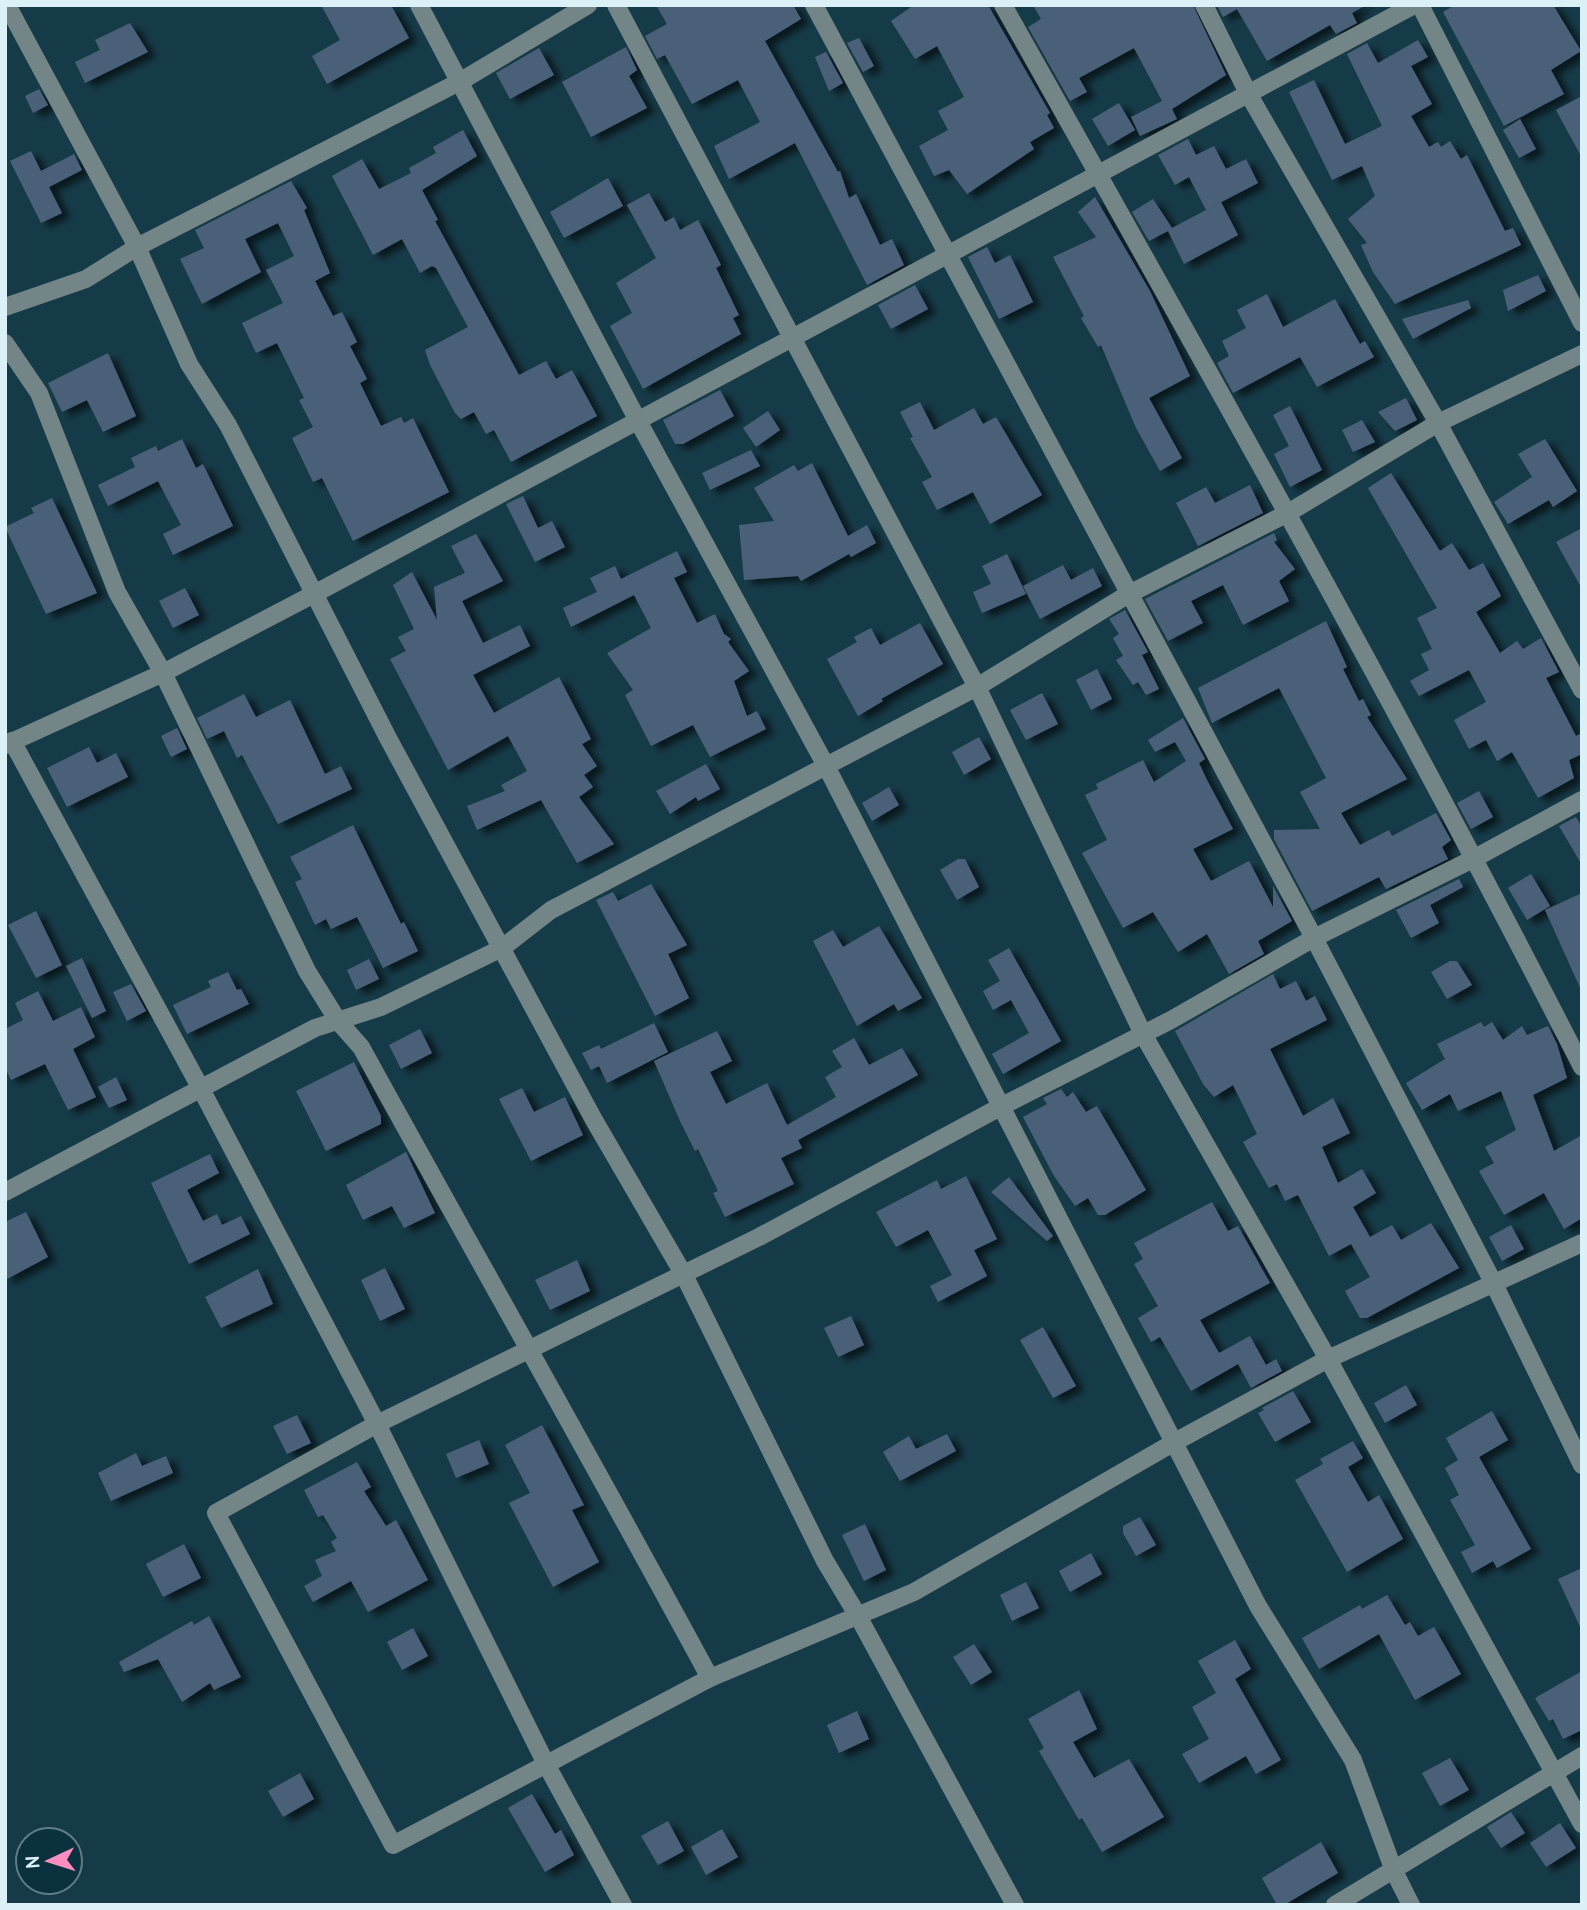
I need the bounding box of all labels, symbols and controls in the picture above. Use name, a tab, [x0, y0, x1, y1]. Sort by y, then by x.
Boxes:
north arrow	[14, 1826, 84, 1896]
text: N	[20, 1855, 44, 1869]

